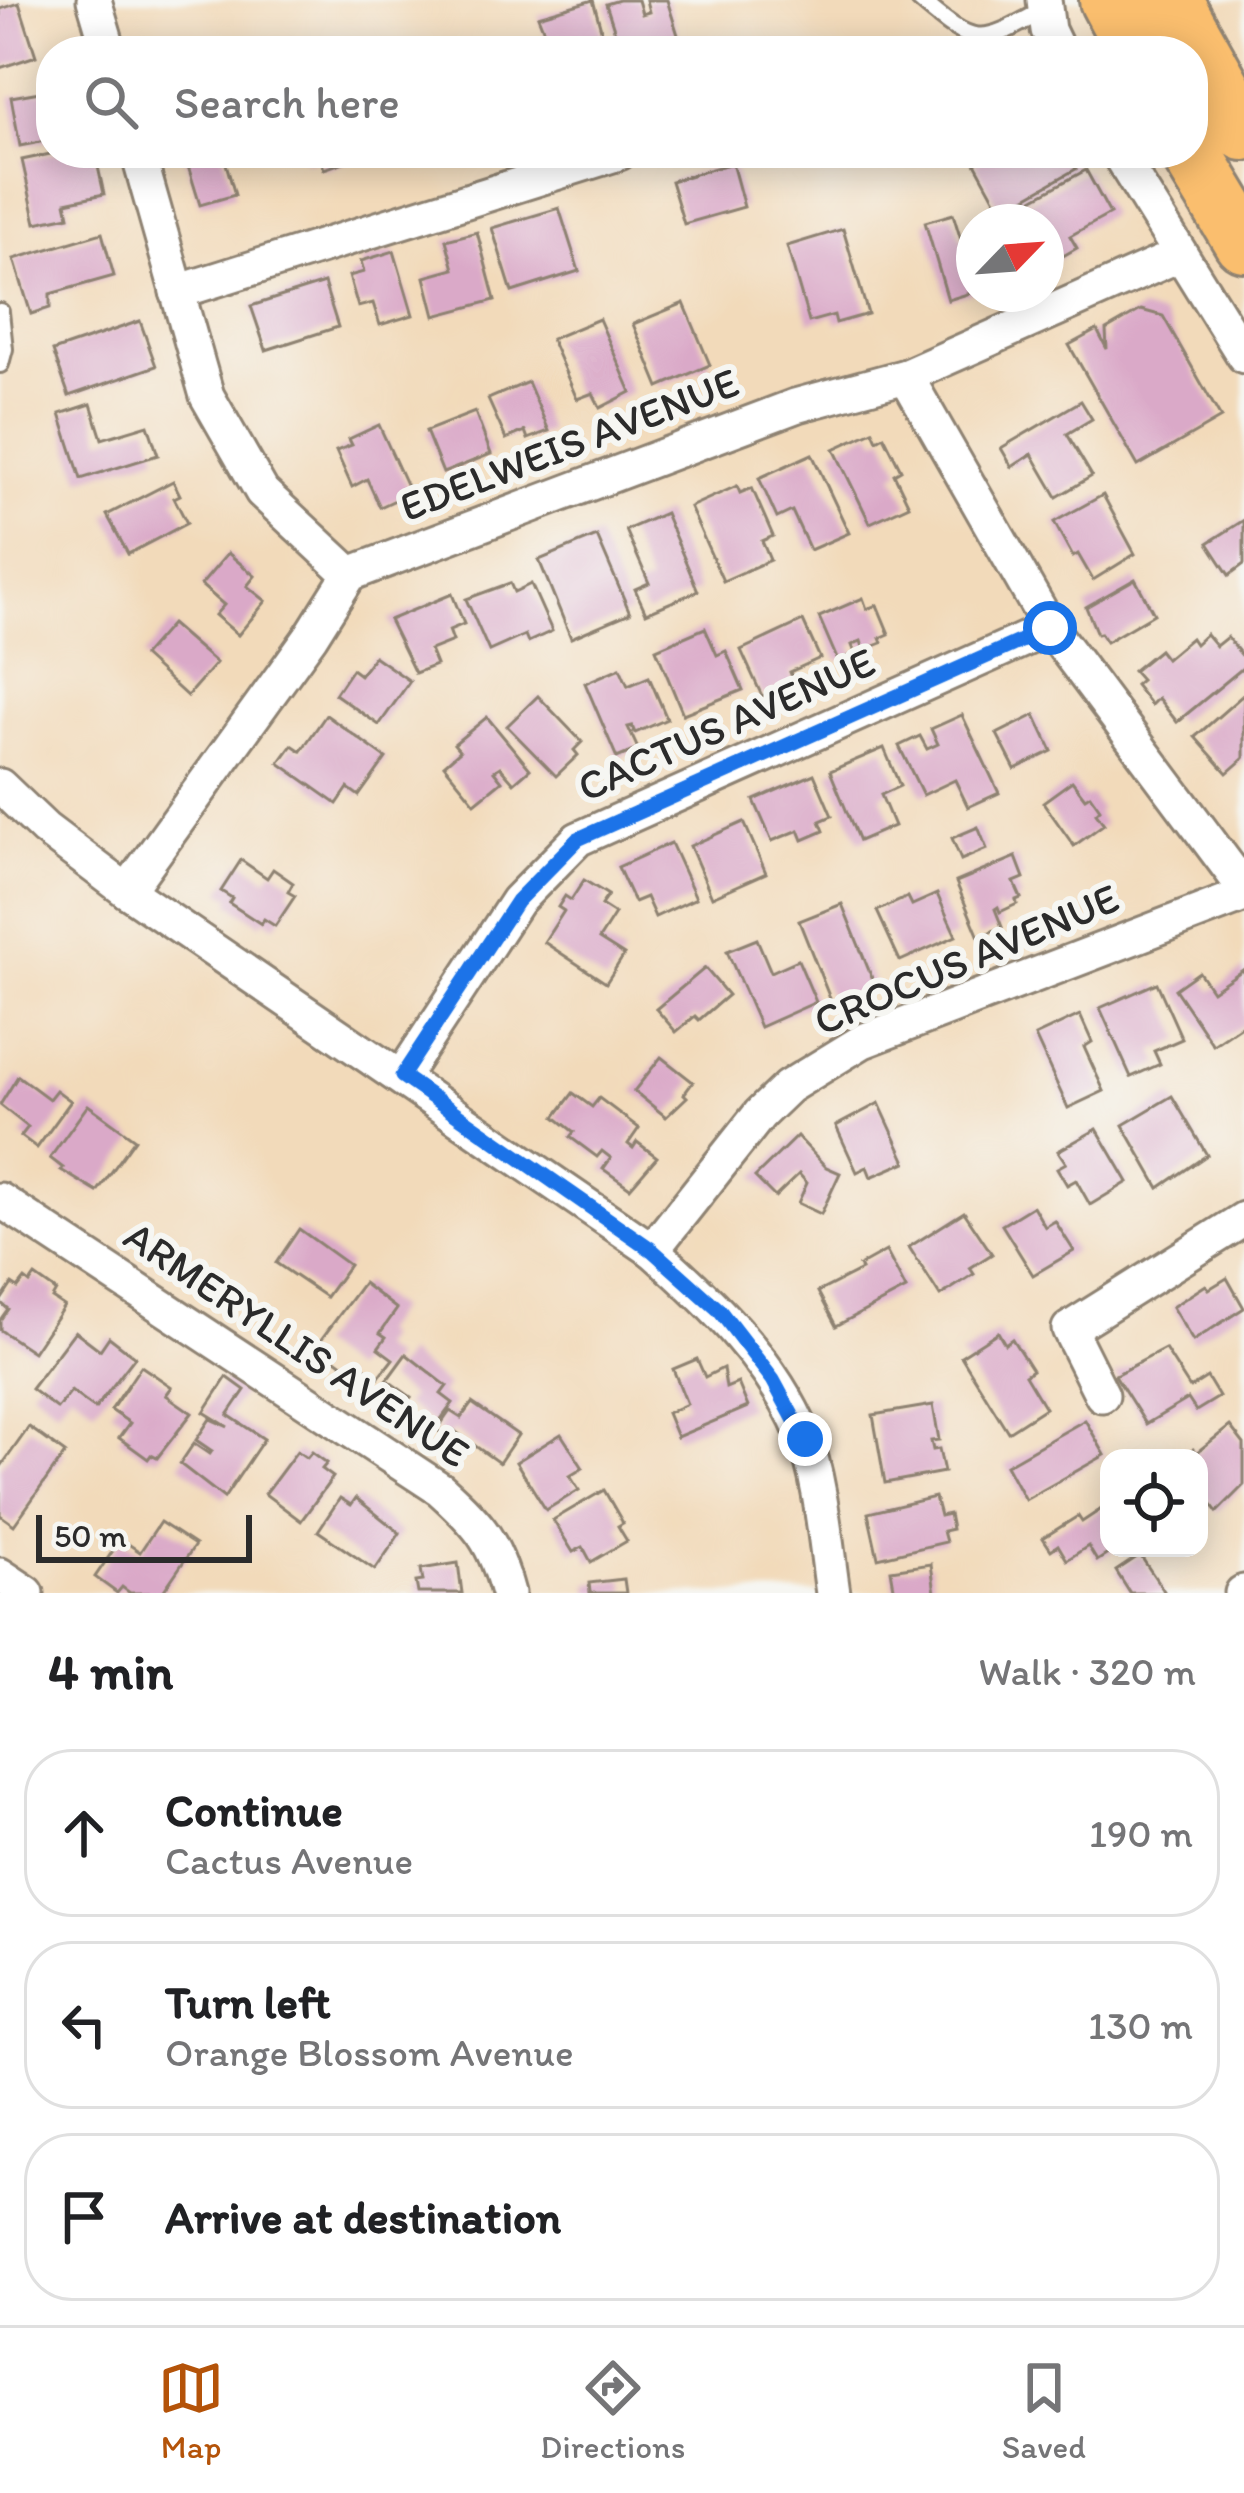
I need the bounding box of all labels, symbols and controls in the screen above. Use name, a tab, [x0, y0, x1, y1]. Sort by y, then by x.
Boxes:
search box	[36, 36, 1208, 168]
icon: search	[78, 69, 144, 135]
text: Search here	[174, 75, 400, 129]
north arrow	[956, 204, 1064, 312]
street label: EDELWEIS AVENUE	[393, 356, 745, 532]
route start	[1023, 601, 1077, 655]
street label: CACTUS AVENUE	[570, 636, 882, 812]
street label: CROCUS AVENUE	[806, 872, 1126, 1046]
street label: ARMERYLLIS AVENUE	[115, 1210, 479, 1478]
route end	[778, 1412, 832, 1466]
map controls	[1100, 1449, 1208, 1557]
button: locate	[1100, 1449, 1208, 1557]
scale bar	[36, 1509, 252, 1562]
text: 50 m	[54, 1516, 127, 1555]
text: 4 min	[48, 1641, 173, 1702]
text: Walk · 320 m	[979, 1648, 1196, 1695]
text: Continue	[165, 1783, 343, 1837]
icon: ahead	[51, 1800, 117, 1866]
text: 190 m	[1089, 1810, 1193, 1857]
text: Cactus Avenue	[165, 1837, 413, 1884]
text: Turn left	[165, 1975, 331, 2029]
icon: left	[51, 1992, 117, 2058]
text: 130 m	[1088, 2002, 1193, 2049]
text: Orange Blossom Avenue	[165, 2029, 574, 2076]
icon: arrive	[51, 2184, 117, 2250]
text: Arrive at destination	[165, 2190, 561, 2244]
tab: Map	[158, 2355, 224, 2466]
tab: Directions	[540, 2355, 685, 2466]
tab: Saved	[1002, 2355, 1086, 2466]

